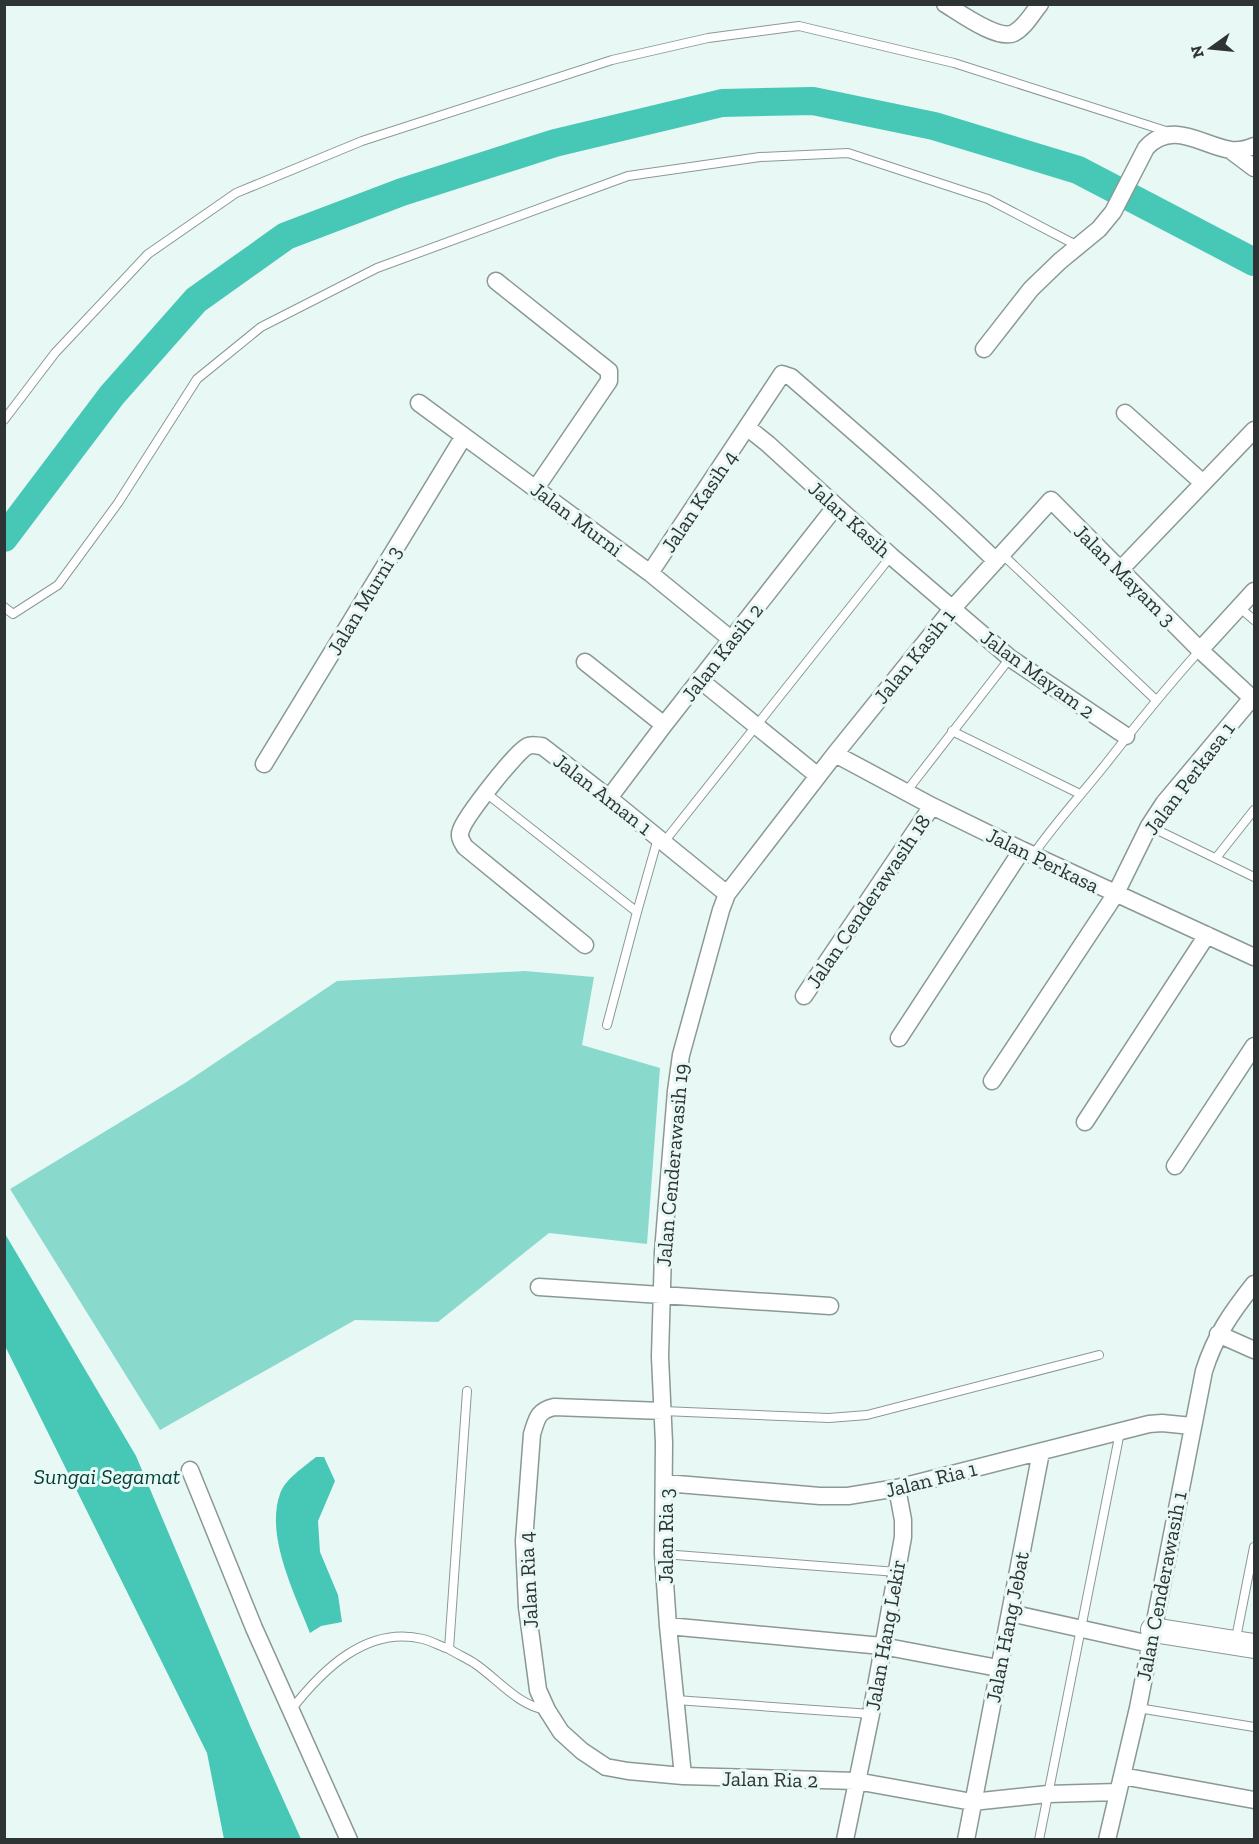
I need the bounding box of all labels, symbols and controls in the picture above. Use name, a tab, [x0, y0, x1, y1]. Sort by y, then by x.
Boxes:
north arrow	[1181, 18, 1241, 78]
text: N	[1186, 43, 1208, 60]
street label: Jalan Kasih 4	[656, 445, 742, 557]
street label: Jalan Murni	[526, 476, 628, 562]
street label: Jalan Kasih	[804, 476, 896, 563]
street label: Jalan Mayam 3	[1069, 519, 1181, 631]
street label: Jalan Murni 3	[322, 541, 406, 659]
street label: Jalan Kasih 2	[676, 598, 768, 706]
street label: Jalan Kasih 1	[868, 604, 960, 708]
street label: Jalan Mayam 2	[976, 624, 1100, 724]
street label: Jalan Perkasa 1	[1138, 717, 1240, 839]
street label: Jalan Aman 1	[549, 748, 657, 840]
street label: Jalan Cenderawasih 18	[801, 809, 935, 993]
street label: Jalan Perkasa	[983, 822, 1103, 898]
street label: Jalan Cenderawasih 19	[651, 1062, 693, 1268]
street label: Jalan Ria 1	[883, 1456, 979, 1502]
water label: Sungai Segamat	[34, 1463, 181, 1490]
street label: Jalan Ria 3	[653, 1488, 678, 1584]
street label: Jalan Cenderawasih 1	[1130, 1489, 1192, 1683]
street label: Jalan Ria 4	[513, 1531, 543, 1629]
street label: Jalan Hang Jebat	[980, 1549, 1034, 1705]
street label: Jalan Hang Lekir	[859, 1558, 911, 1712]
street label: Jalan Ria 2	[722, 1766, 818, 1792]

